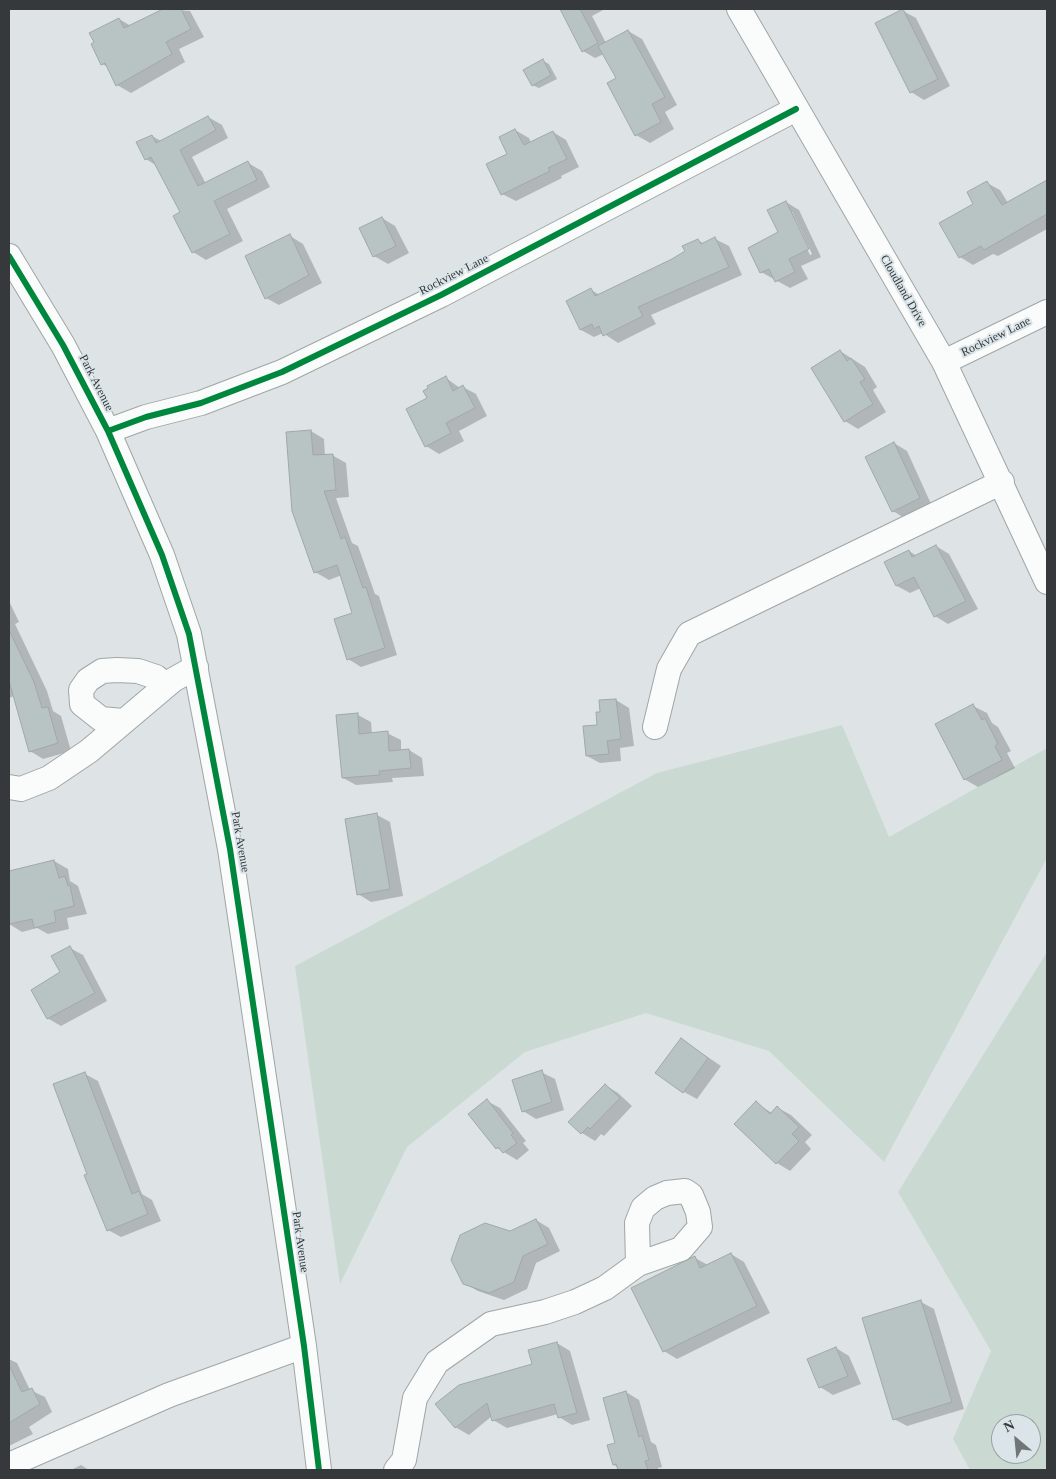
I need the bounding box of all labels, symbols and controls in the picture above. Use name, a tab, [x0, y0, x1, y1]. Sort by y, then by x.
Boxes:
street label: Rockview Lane	[417, 251, 491, 299]
street label: Cloudland Drive	[877, 253, 929, 329]
street label: Rockview Lane	[959, 314, 1033, 360]
street label: Park Avenue	[76, 352, 116, 414]
street label: Park Avenue	[228, 811, 252, 873]
street label: Park Avenue	[289, 1211, 311, 1273]
north arrow	[991, 1414, 1041, 1464]
text: N	[1001, 1417, 1017, 1435]

